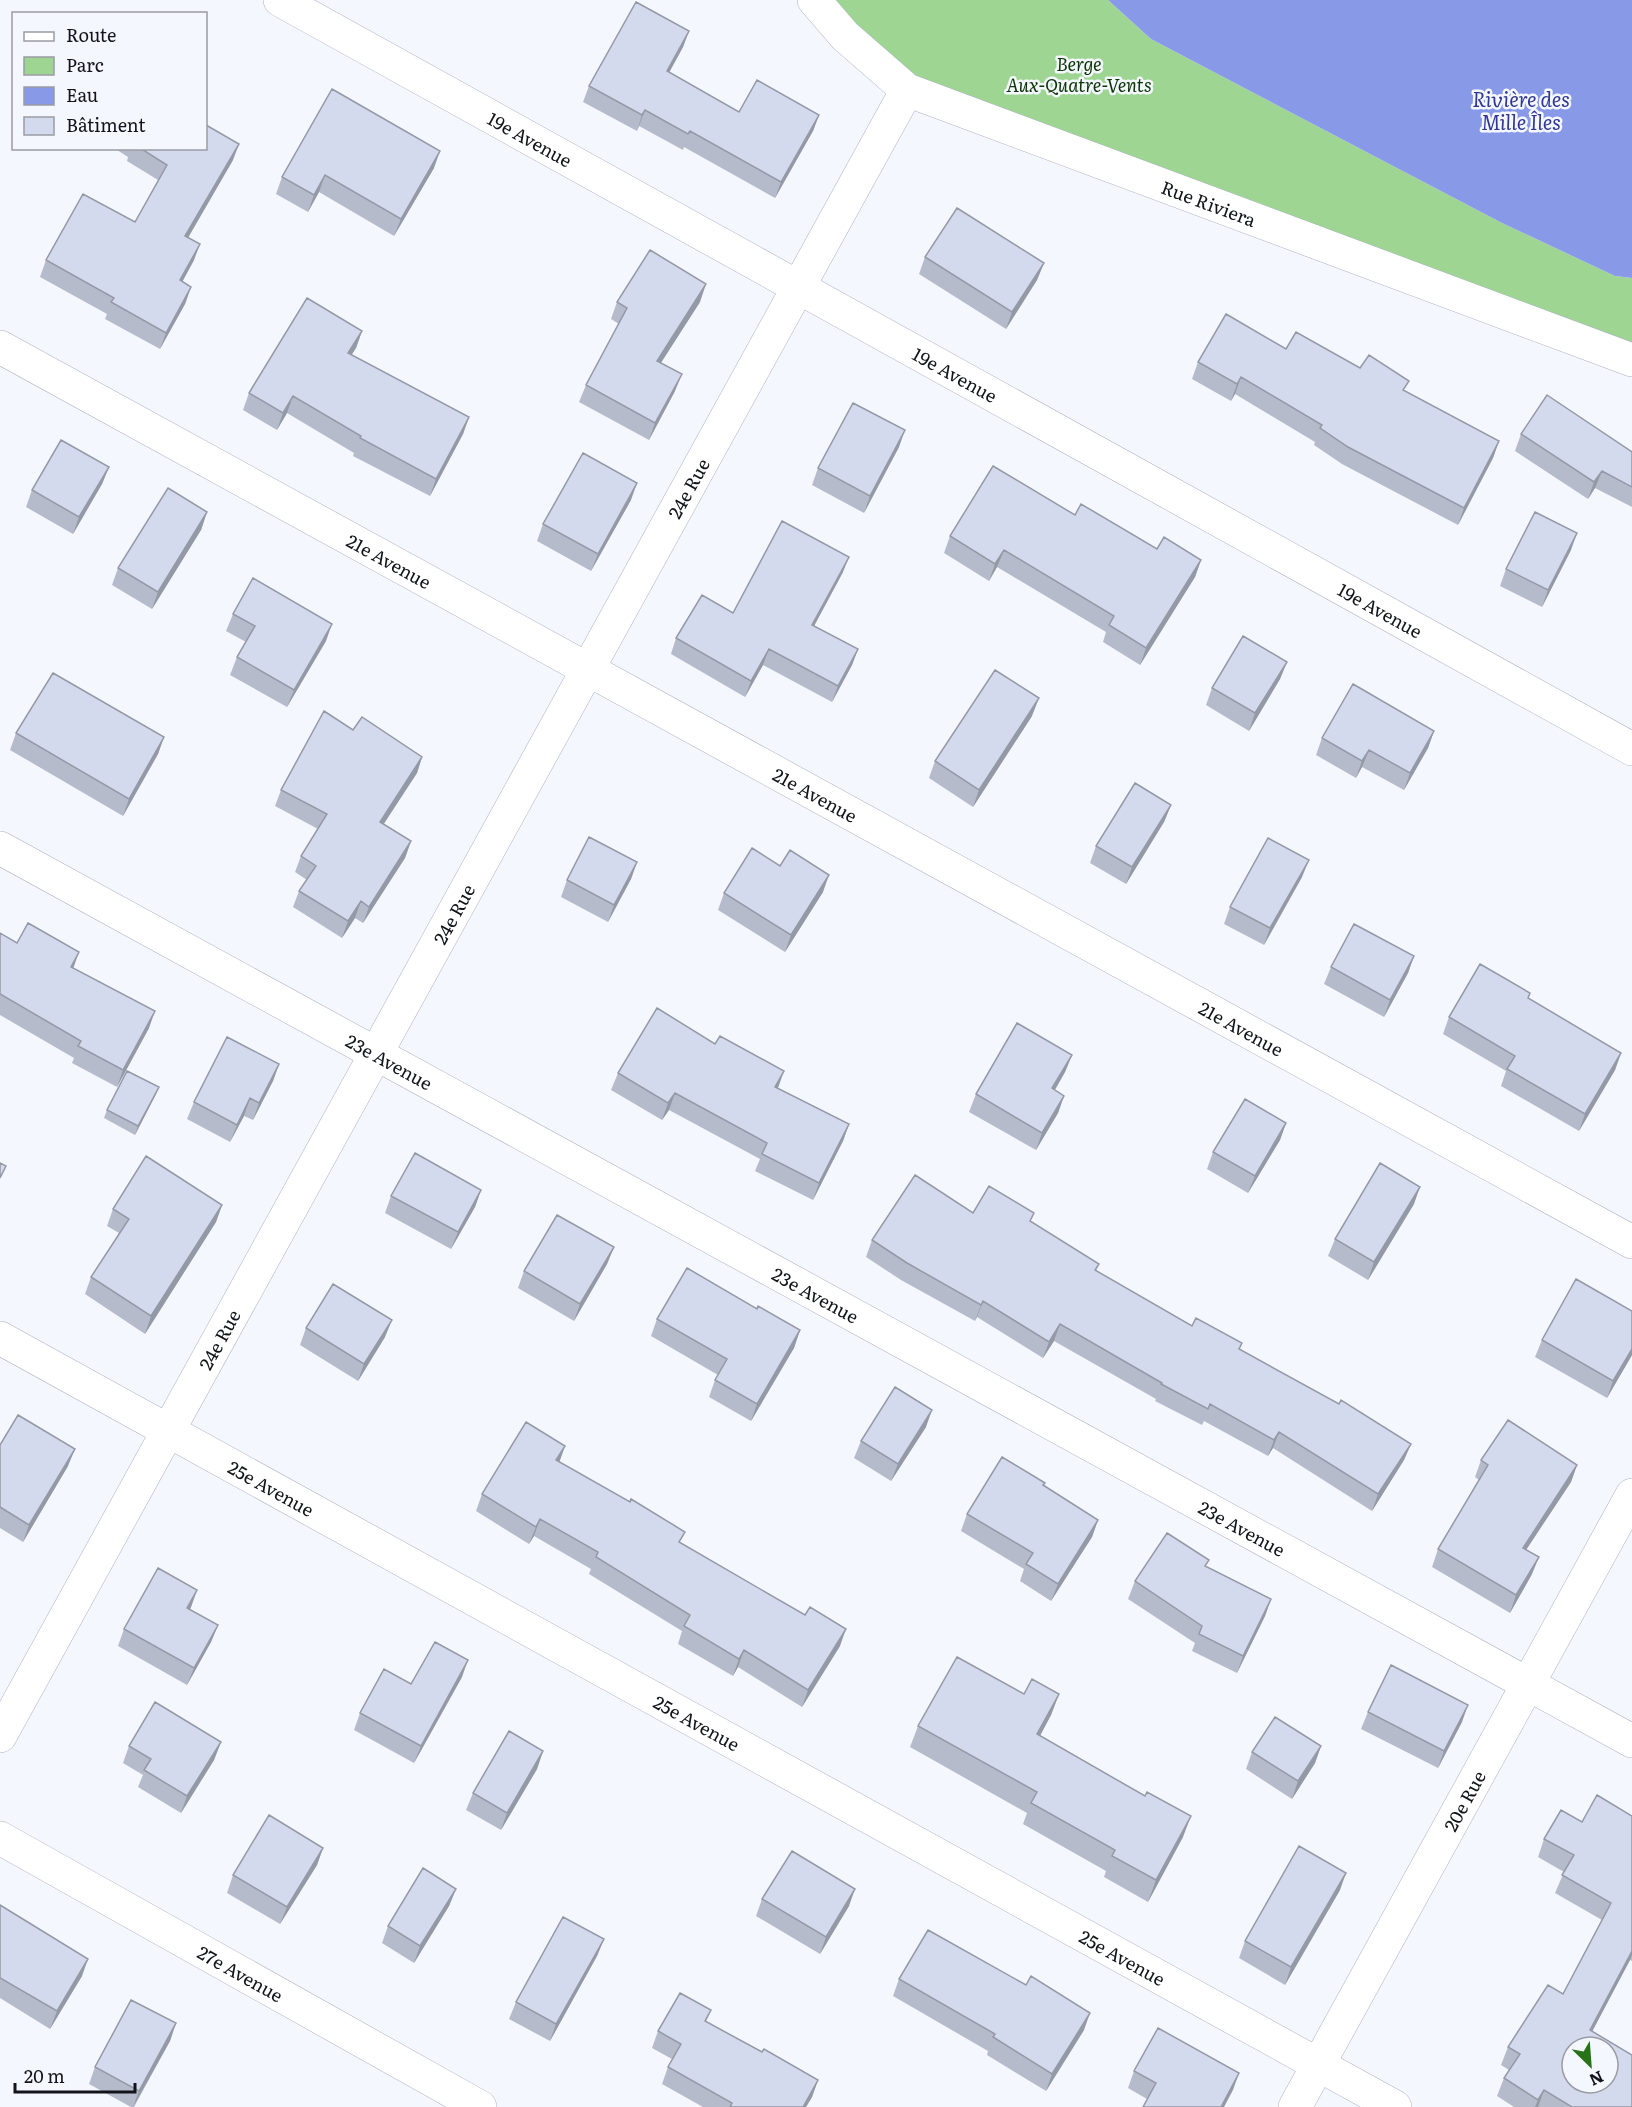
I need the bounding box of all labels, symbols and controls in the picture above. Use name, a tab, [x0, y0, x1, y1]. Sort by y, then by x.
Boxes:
legend	[12, 12, 207, 150]
text: Route	[66, 21, 116, 48]
park label: Berge Aux-Quatre-Vents	[1006, 50, 1152, 98]
text: Parc	[66, 51, 104, 78]
text: Eau	[66, 81, 98, 108]
water label: Rivière des Mille Îles	[1472, 83, 1570, 136]
street label: 19e Avenue	[483, 104, 577, 173]
text: Bâtiment	[66, 111, 146, 138]
street label: Rue Riviera	[1158, 173, 1260, 233]
street label: 19e Avenue	[908, 340, 1002, 408]
street label: 24e Rue	[660, 453, 715, 523]
street label: 21e Avenue	[342, 526, 436, 595]
street label: 19e Avenue	[1333, 575, 1428, 644]
street label: 21e Avenue	[768, 760, 863, 828]
street label: 24e Rue	[426, 879, 481, 949]
street label: 21e Avenue	[1194, 994, 1289, 1062]
street label: 23e Avenue	[341, 1026, 438, 1096]
street label: 23e Avenue	[768, 1260, 864, 1329]
street label: 24e Rue	[191, 1304, 246, 1374]
street label: 25e Avenue	[224, 1453, 319, 1522]
street label: 23e Avenue	[1194, 1493, 1290, 1562]
street label: 25e Avenue	[649, 1688, 745, 1757]
street label: 20e Rue	[1436, 1765, 1491, 1836]
street label: 25e Avenue	[1075, 1922, 1171, 1992]
street label: 27e Avenue	[193, 1938, 288, 2008]
north arrow	[1560, 2035, 1620, 2095]
scale bar	[15, 2056, 135, 2094]
text: 20 m	[24, 2062, 65, 2089]
text: N	[1586, 2066, 1608, 2093]

